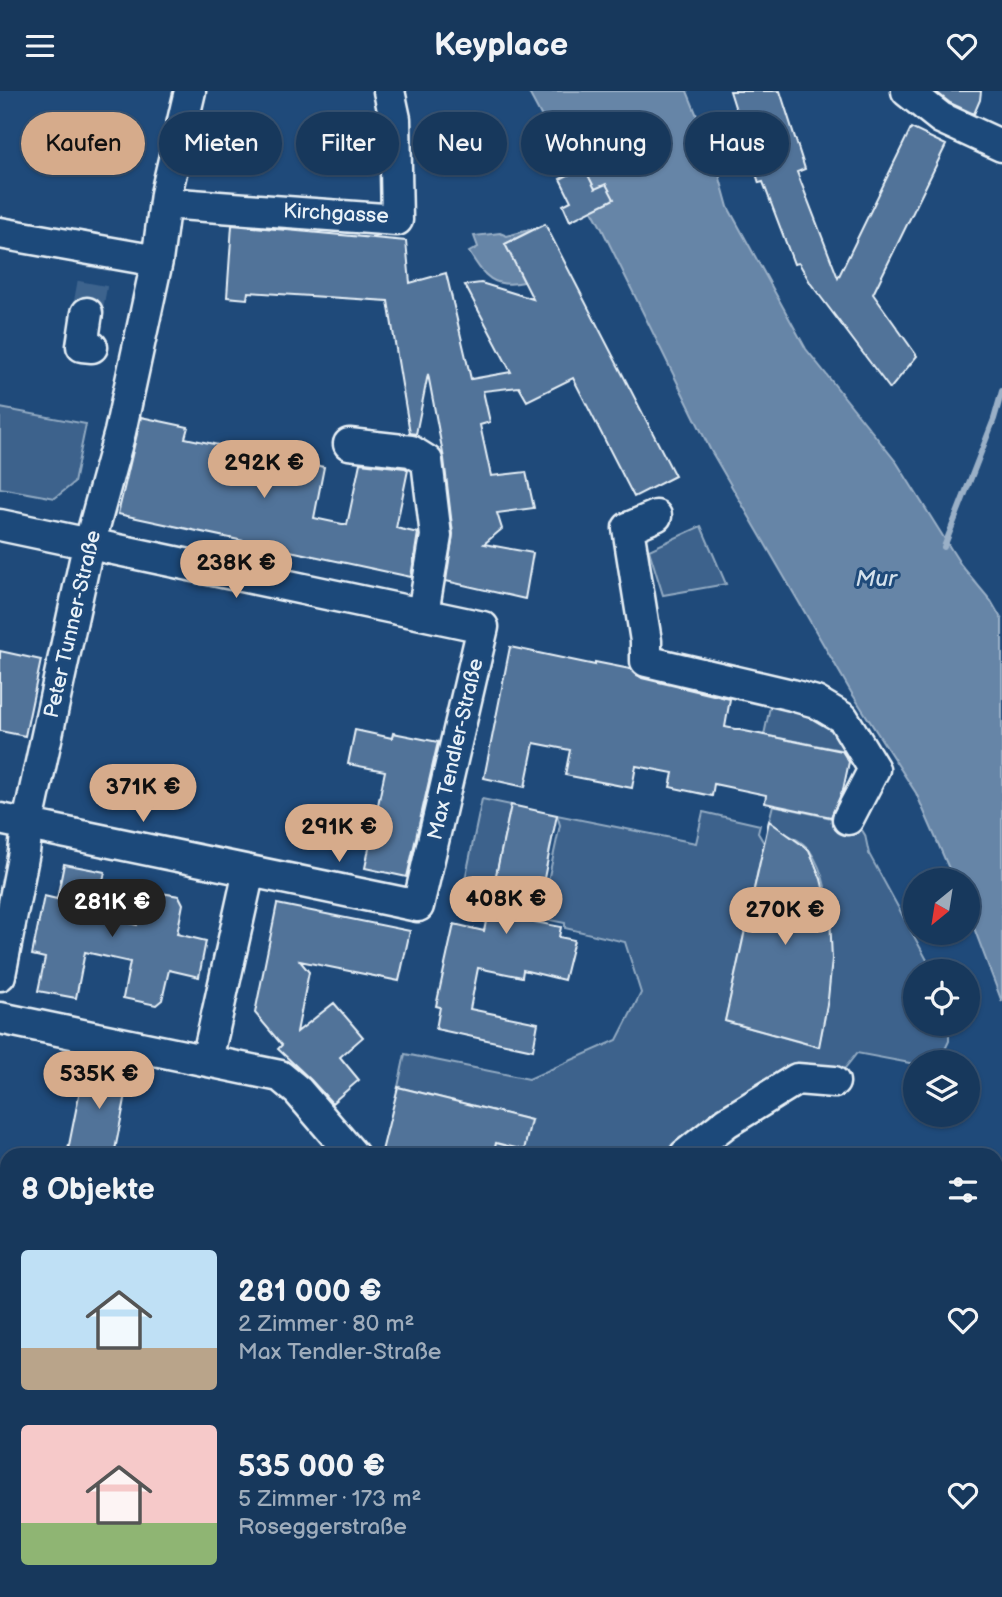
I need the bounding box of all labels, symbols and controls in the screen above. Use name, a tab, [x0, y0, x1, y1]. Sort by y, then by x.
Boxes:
text: Keyplace	[434, 26, 568, 65]
icon: menu	[21, 27, 59, 65]
icon: heart	[943, 27, 981, 65]
chip: Kaufen	[21, 112, 145, 175]
chip: Mieten	[159, 112, 282, 175]
chip: Filter	[296, 112, 399, 175]
chip: Neu	[413, 112, 507, 175]
chip: Wohnung	[521, 112, 671, 175]
chip: Haus	[685, 112, 789, 175]
street label: Kirchgasse	[283, 198, 389, 229]
pin: 292K €	[207, 441, 321, 500]
text: 292K €	[224, 449, 304, 477]
street label: Peter Tunner-Straße	[39, 528, 106, 720]
pin: 238K €	[179, 540, 293, 600]
text: 238K €	[196, 549, 276, 577]
water label: Mur	[856, 565, 898, 593]
street label: Max Tendler-Straße	[422, 656, 489, 842]
pin: 371K €	[86, 765, 200, 824]
text: 371K €	[105, 773, 181, 801]
pin: 291K €	[282, 805, 396, 864]
text: 291K €	[301, 813, 377, 841]
north arrow	[903, 868, 980, 945]
map controls	[903, 868, 980, 1127]
pin: 408K €	[449, 877, 563, 936]
pin: 281K €	[55, 879, 169, 939]
text: 408K €	[466, 885, 546, 913]
pin: 270K €	[728, 887, 842, 947]
text: 281K €	[74, 888, 150, 916]
text: 270K €	[745, 896, 825, 924]
button: locate	[903, 959, 980, 1036]
button: layers	[903, 1050, 980, 1127]
pin: 535K €	[42, 1051, 156, 1111]
text: 535K €	[59, 1060, 139, 1088]
icon: filters	[944, 1171, 982, 1209]
text: 8 Objekte	[21, 1172, 155, 1208]
text: 281 000 €	[238, 1274, 382, 1310]
icon: home	[77, 1278, 161, 1362]
icon: heart	[944, 1301, 982, 1339]
text: 2 Zimmer · 80 m²	[238, 1310, 414, 1338]
text: Max Tendler-Straße	[238, 1338, 441, 1366]
text: 535 000 €	[238, 1449, 385, 1485]
icon: home	[77, 1453, 161, 1537]
icon: heart	[944, 1476, 982, 1514]
text: 5 Zimmer · 173 m²	[238, 1485, 421, 1513]
text: Roseggerstraße	[238, 1513, 407, 1541]

